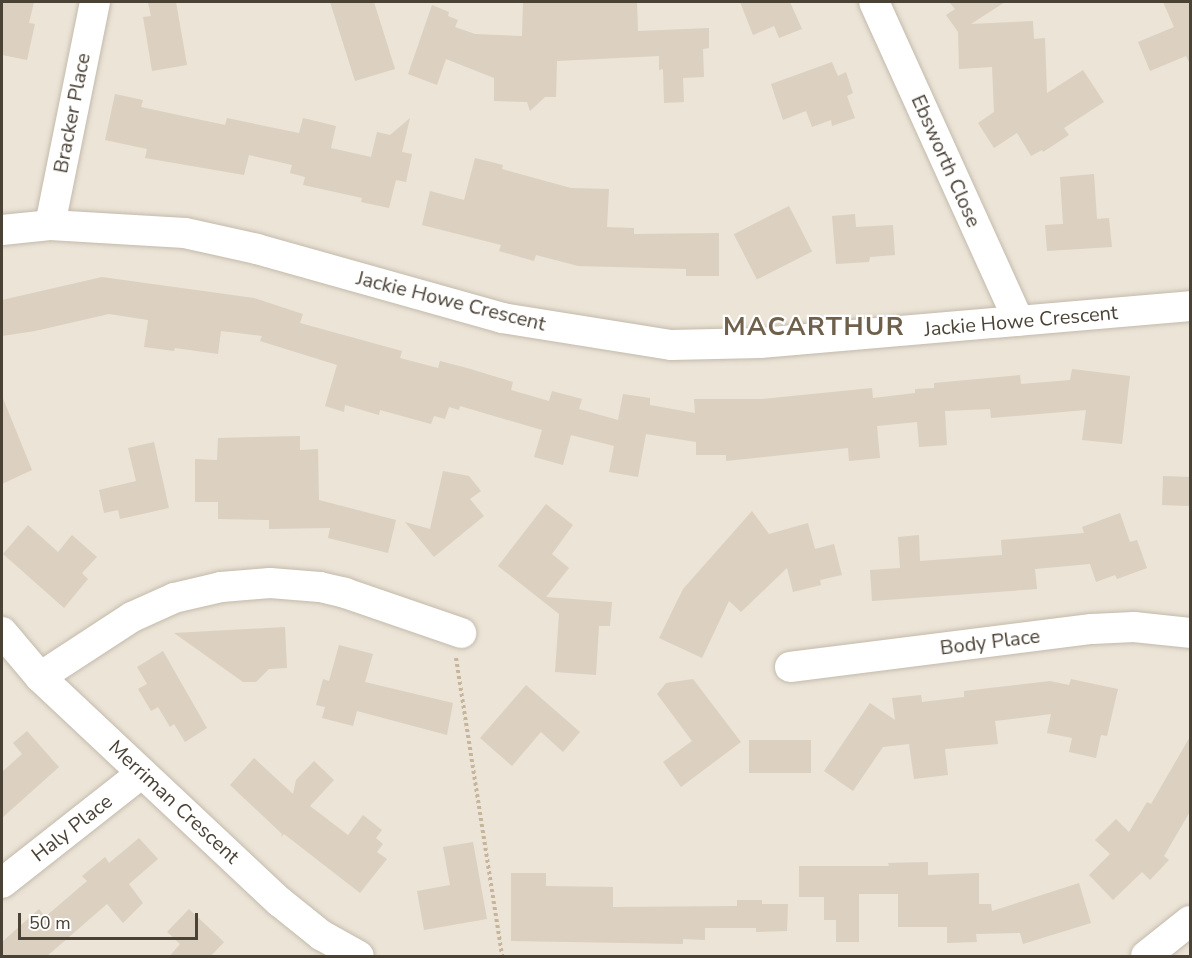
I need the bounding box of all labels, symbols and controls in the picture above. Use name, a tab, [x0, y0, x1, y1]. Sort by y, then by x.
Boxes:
street label: Bracker Place	[49, 51, 95, 175]
street label: Ebsworth Close	[906, 91, 986, 231]
street label: Jackie Howe Crescent	[354, 266, 548, 336]
street label: Jackie Howe Crescent	[923, 301, 1119, 341]
district label: MACARTHUR	[723, 311, 905, 343]
street label: Body Place	[939, 624, 1041, 660]
street label: Merriman Crescent	[104, 735, 244, 869]
street label: Haly Place	[27, 789, 117, 867]
scale bar	[21, 901, 201, 939]
text: 50 m	[29, 911, 71, 935]

